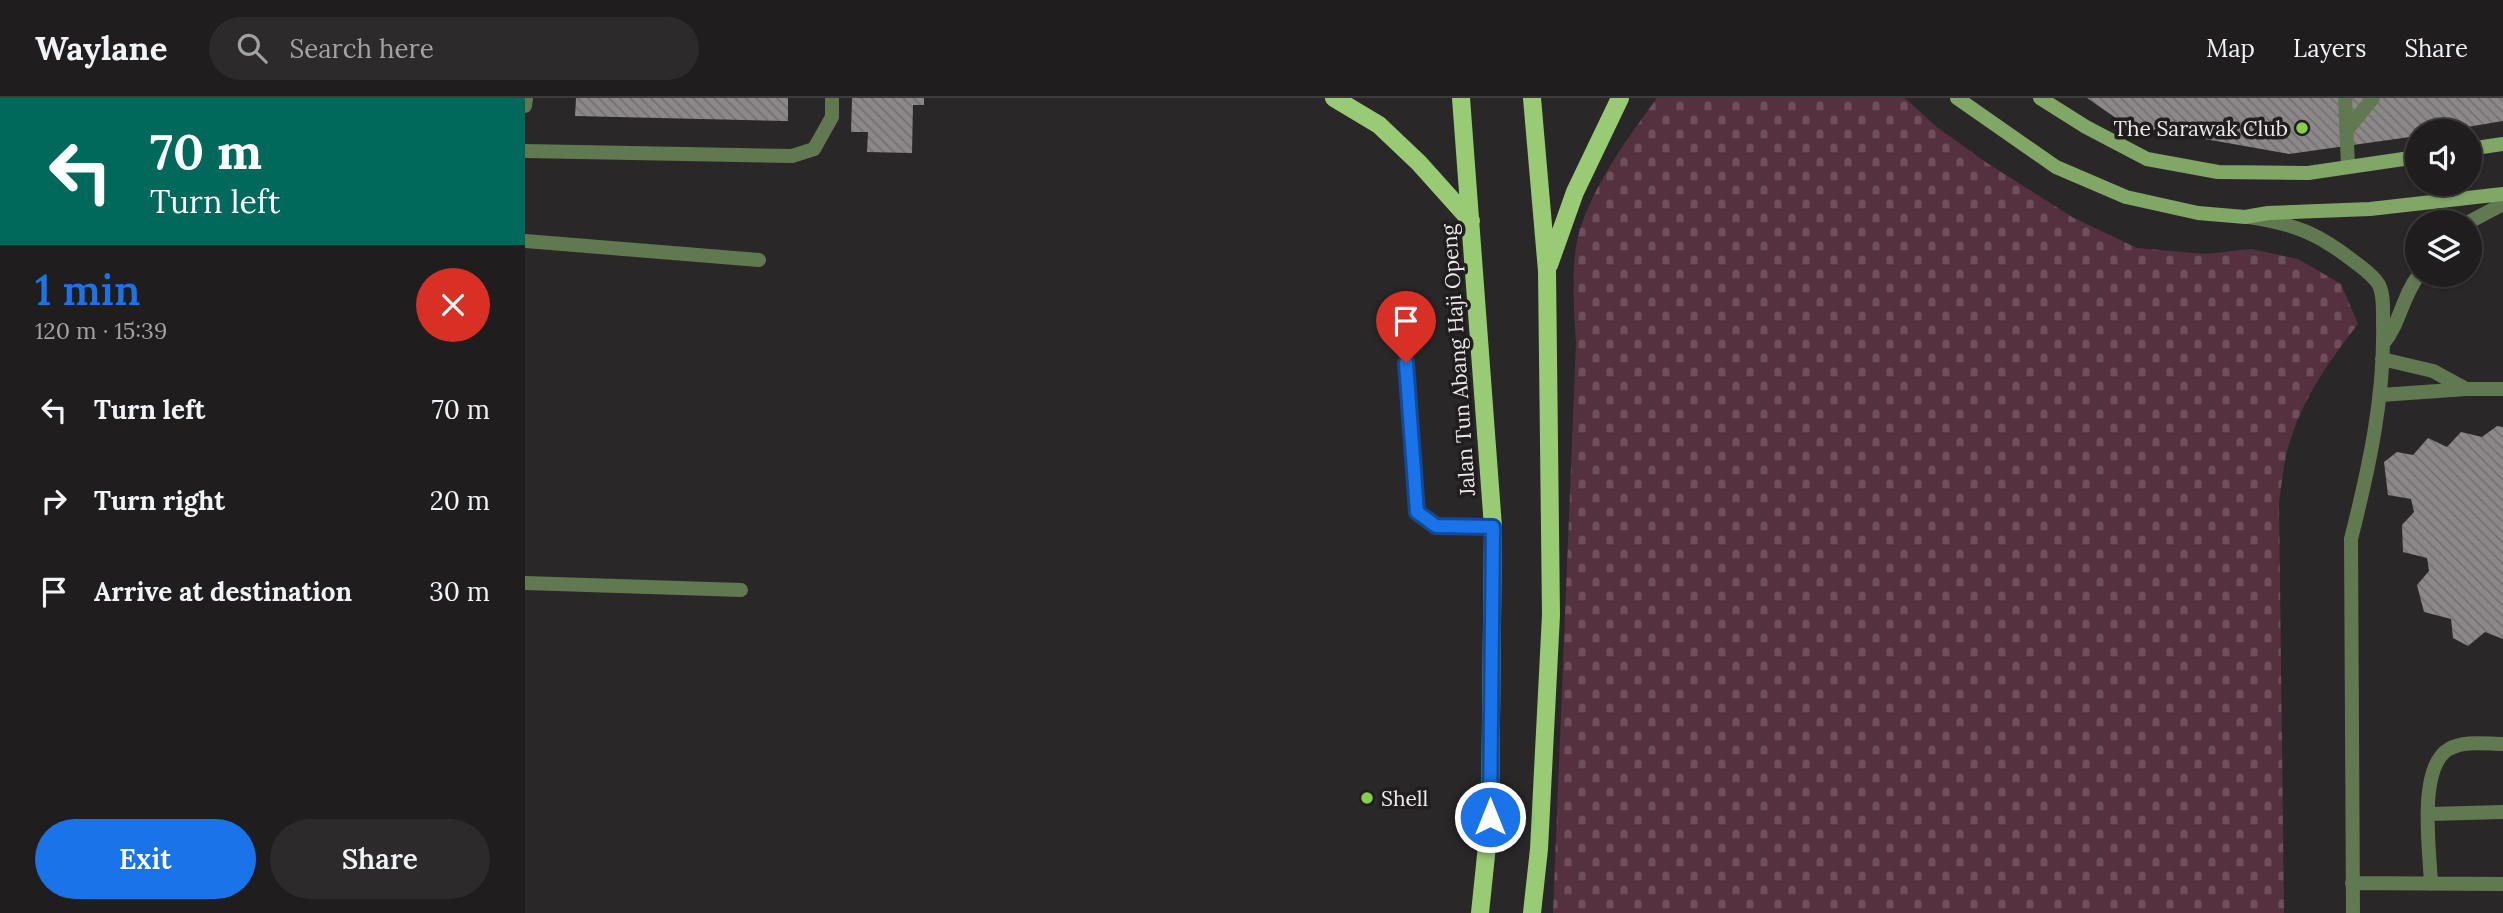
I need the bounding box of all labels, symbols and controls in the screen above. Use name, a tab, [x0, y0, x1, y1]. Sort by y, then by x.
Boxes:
search box	[209, 17, 699, 80]
text: Waylane	[35, 27, 167, 69]
icon: search	[233, 29, 271, 67]
text: Search here	[289, 32, 434, 65]
text: Map	[2206, 33, 2255, 64]
text: Layers	[2293, 33, 2366, 64]
text: Share	[2404, 33, 2468, 64]
place label: The Sarawak Club	[2113, 115, 2288, 142]
map controls	[2405, 119, 2482, 287]
button: sound	[2405, 119, 2482, 196]
text: 70 m	[150, 120, 262, 182]
marker: The Sarawak Club	[2294, 120, 2310, 136]
icon: left	[35, 126, 126, 217]
text: Turn left	[150, 181, 280, 222]
button: layers	[2405, 210, 2482, 287]
street label: Jalan Tun Abang Haji Openg	[1435, 223, 1481, 498]
text: 1 min	[35, 263, 140, 317]
button: close	[416, 268, 490, 342]
pin	[1376, 291, 1436, 363]
icon: arrive	[1387, 302, 1425, 340]
text: 120 m · 15:39	[35, 316, 167, 345]
icon: left	[35, 391, 73, 429]
text: Turn left	[94, 393, 205, 426]
text: 70 m	[432, 393, 490, 426]
icon: right	[35, 482, 73, 520]
text: Turn right	[94, 484, 225, 517]
text: 20 m	[430, 484, 490, 517]
icon: arrive	[35, 573, 73, 611]
text: Arrive at destination	[94, 575, 352, 608]
text: 30 m	[429, 575, 490, 608]
position arrow	[1453, 780, 1527, 854]
place label: Shell	[1381, 785, 1428, 812]
marker: Shell	[1359, 790, 1375, 806]
button: Exit	[35, 819, 256, 899]
button: Share	[270, 819, 490, 899]

